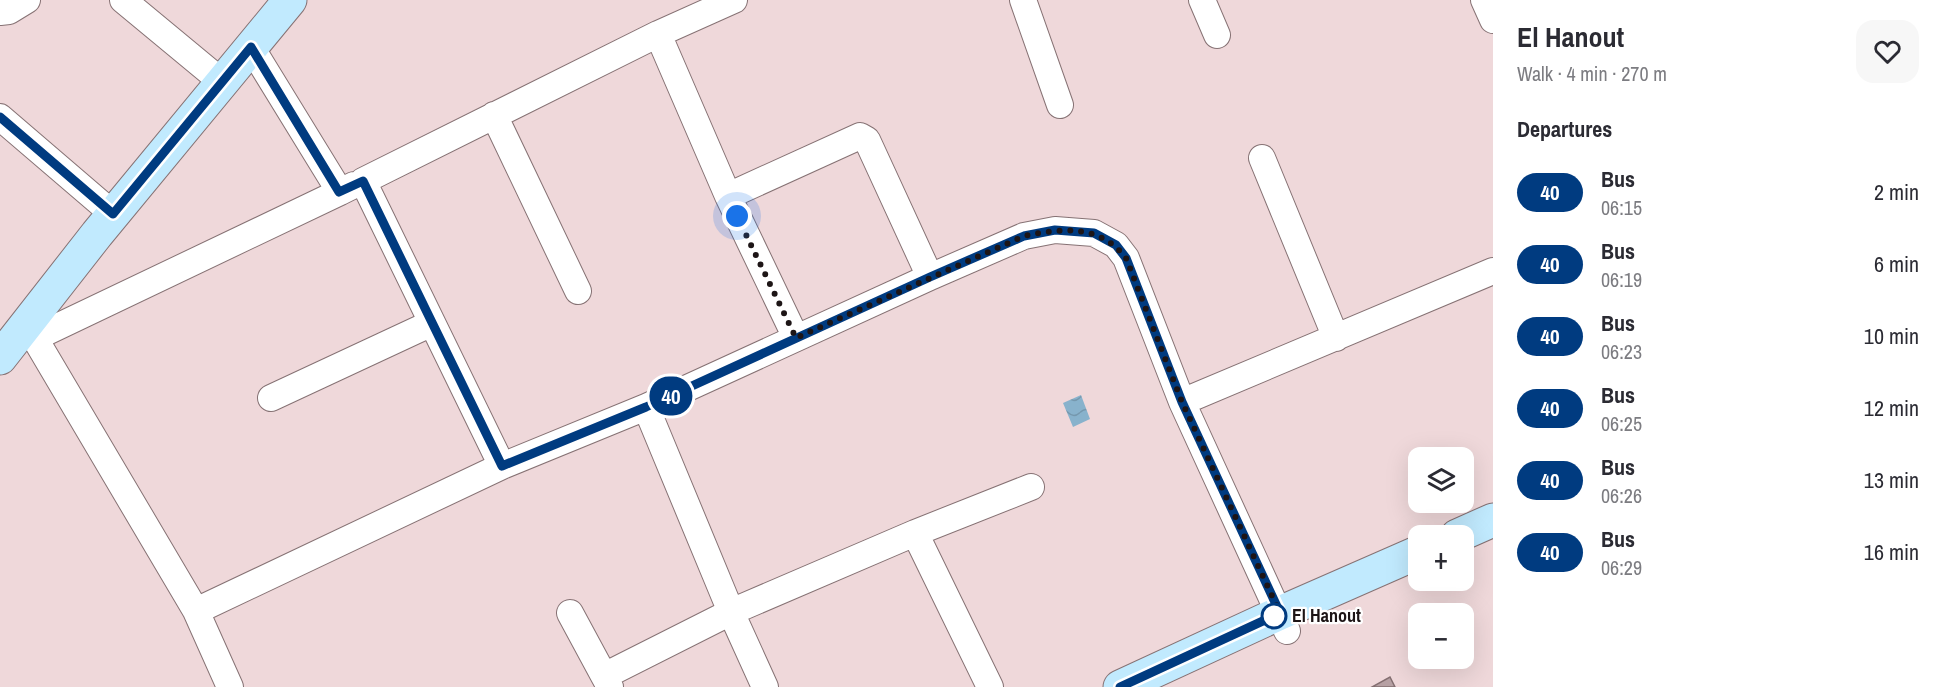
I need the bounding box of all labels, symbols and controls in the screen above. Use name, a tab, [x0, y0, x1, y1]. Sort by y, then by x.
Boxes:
text: El Hanout	[1517, 18, 1624, 56]
button: heart	[1856, 20, 1919, 83]
text: Walk · 4 min · 270 m	[1517, 60, 1667, 87]
text: Departures	[1517, 114, 1612, 144]
text: Bus	[1601, 164, 1635, 194]
text: 2 min	[1874, 177, 1919, 207]
text: 40	[1540, 178, 1560, 207]
text: 06:15	[1601, 194, 1642, 221]
your location	[722, 201, 752, 231]
text: Bus	[1601, 236, 1635, 266]
text: 6 min	[1874, 249, 1919, 279]
text: 40	[1540, 250, 1560, 279]
text: 06:19	[1601, 266, 1642, 293]
text: Bus	[1601, 308, 1635, 338]
text: 10 min	[1864, 321, 1919, 351]
text: 40	[1540, 322, 1560, 351]
text: 06:23	[1601, 338, 1642, 365]
line badge: 40	[644, 376, 698, 416]
text: Bus	[1601, 380, 1635, 410]
text: 40	[661, 382, 681, 411]
text: 12 min	[1864, 393, 1919, 423]
text: 40	[1540, 394, 1560, 423]
text: 06:25	[1601, 410, 1642, 437]
map controls	[1408, 447, 1474, 669]
button: layers	[1408, 447, 1474, 513]
text: Bus	[1601, 452, 1635, 482]
text: 13 min	[1864, 465, 1919, 495]
text: 40	[1540, 466, 1560, 495]
text: 06:26	[1601, 482, 1642, 509]
text: Bus	[1601, 524, 1635, 554]
button: +	[1408, 525, 1474, 591]
text: 16 min	[1864, 537, 1919, 567]
text: 40	[1540, 538, 1560, 567]
text: 06:29	[1601, 554, 1642, 581]
marker: El Hanout	[1261, 603, 1287, 629]
place label: El Hanout	[1292, 603, 1361, 628]
button: −	[1408, 603, 1474, 669]

